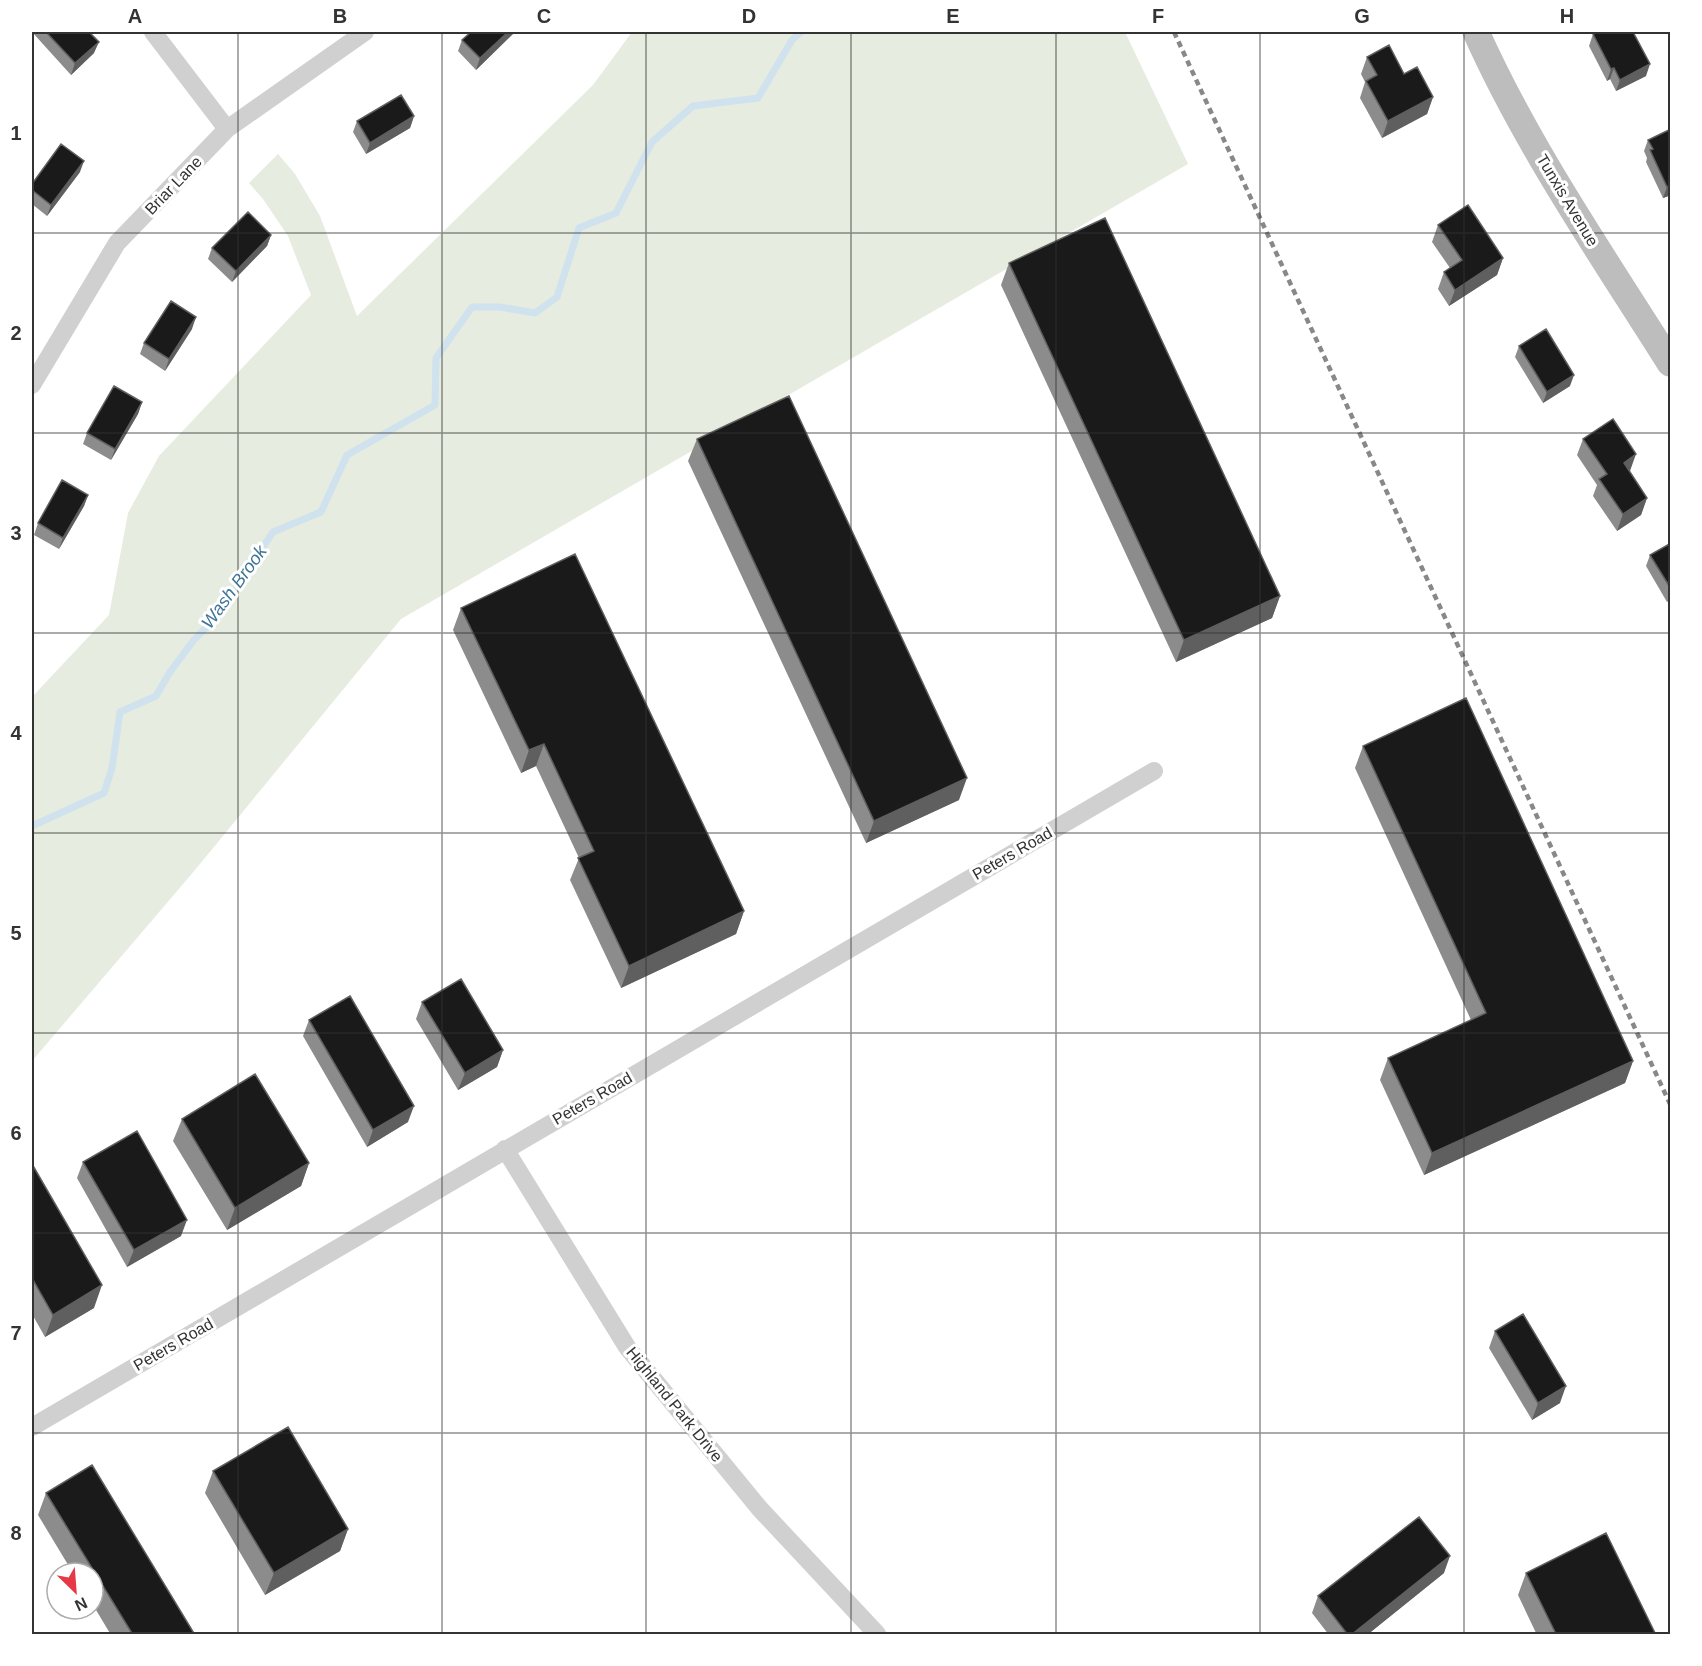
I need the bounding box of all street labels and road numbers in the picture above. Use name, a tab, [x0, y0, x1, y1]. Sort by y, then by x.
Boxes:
street label: Tunxis Avenue	[1533, 151, 1602, 249]
street label: Briar Lane	[142, 153, 205, 218]
street label: Peters Road	[969, 824, 1055, 883]
street label: Peters Road	[549, 1069, 635, 1128]
street label: Peters Road	[130, 1315, 216, 1374]
street label: Highland Park Drive	[623, 1344, 726, 1465]

